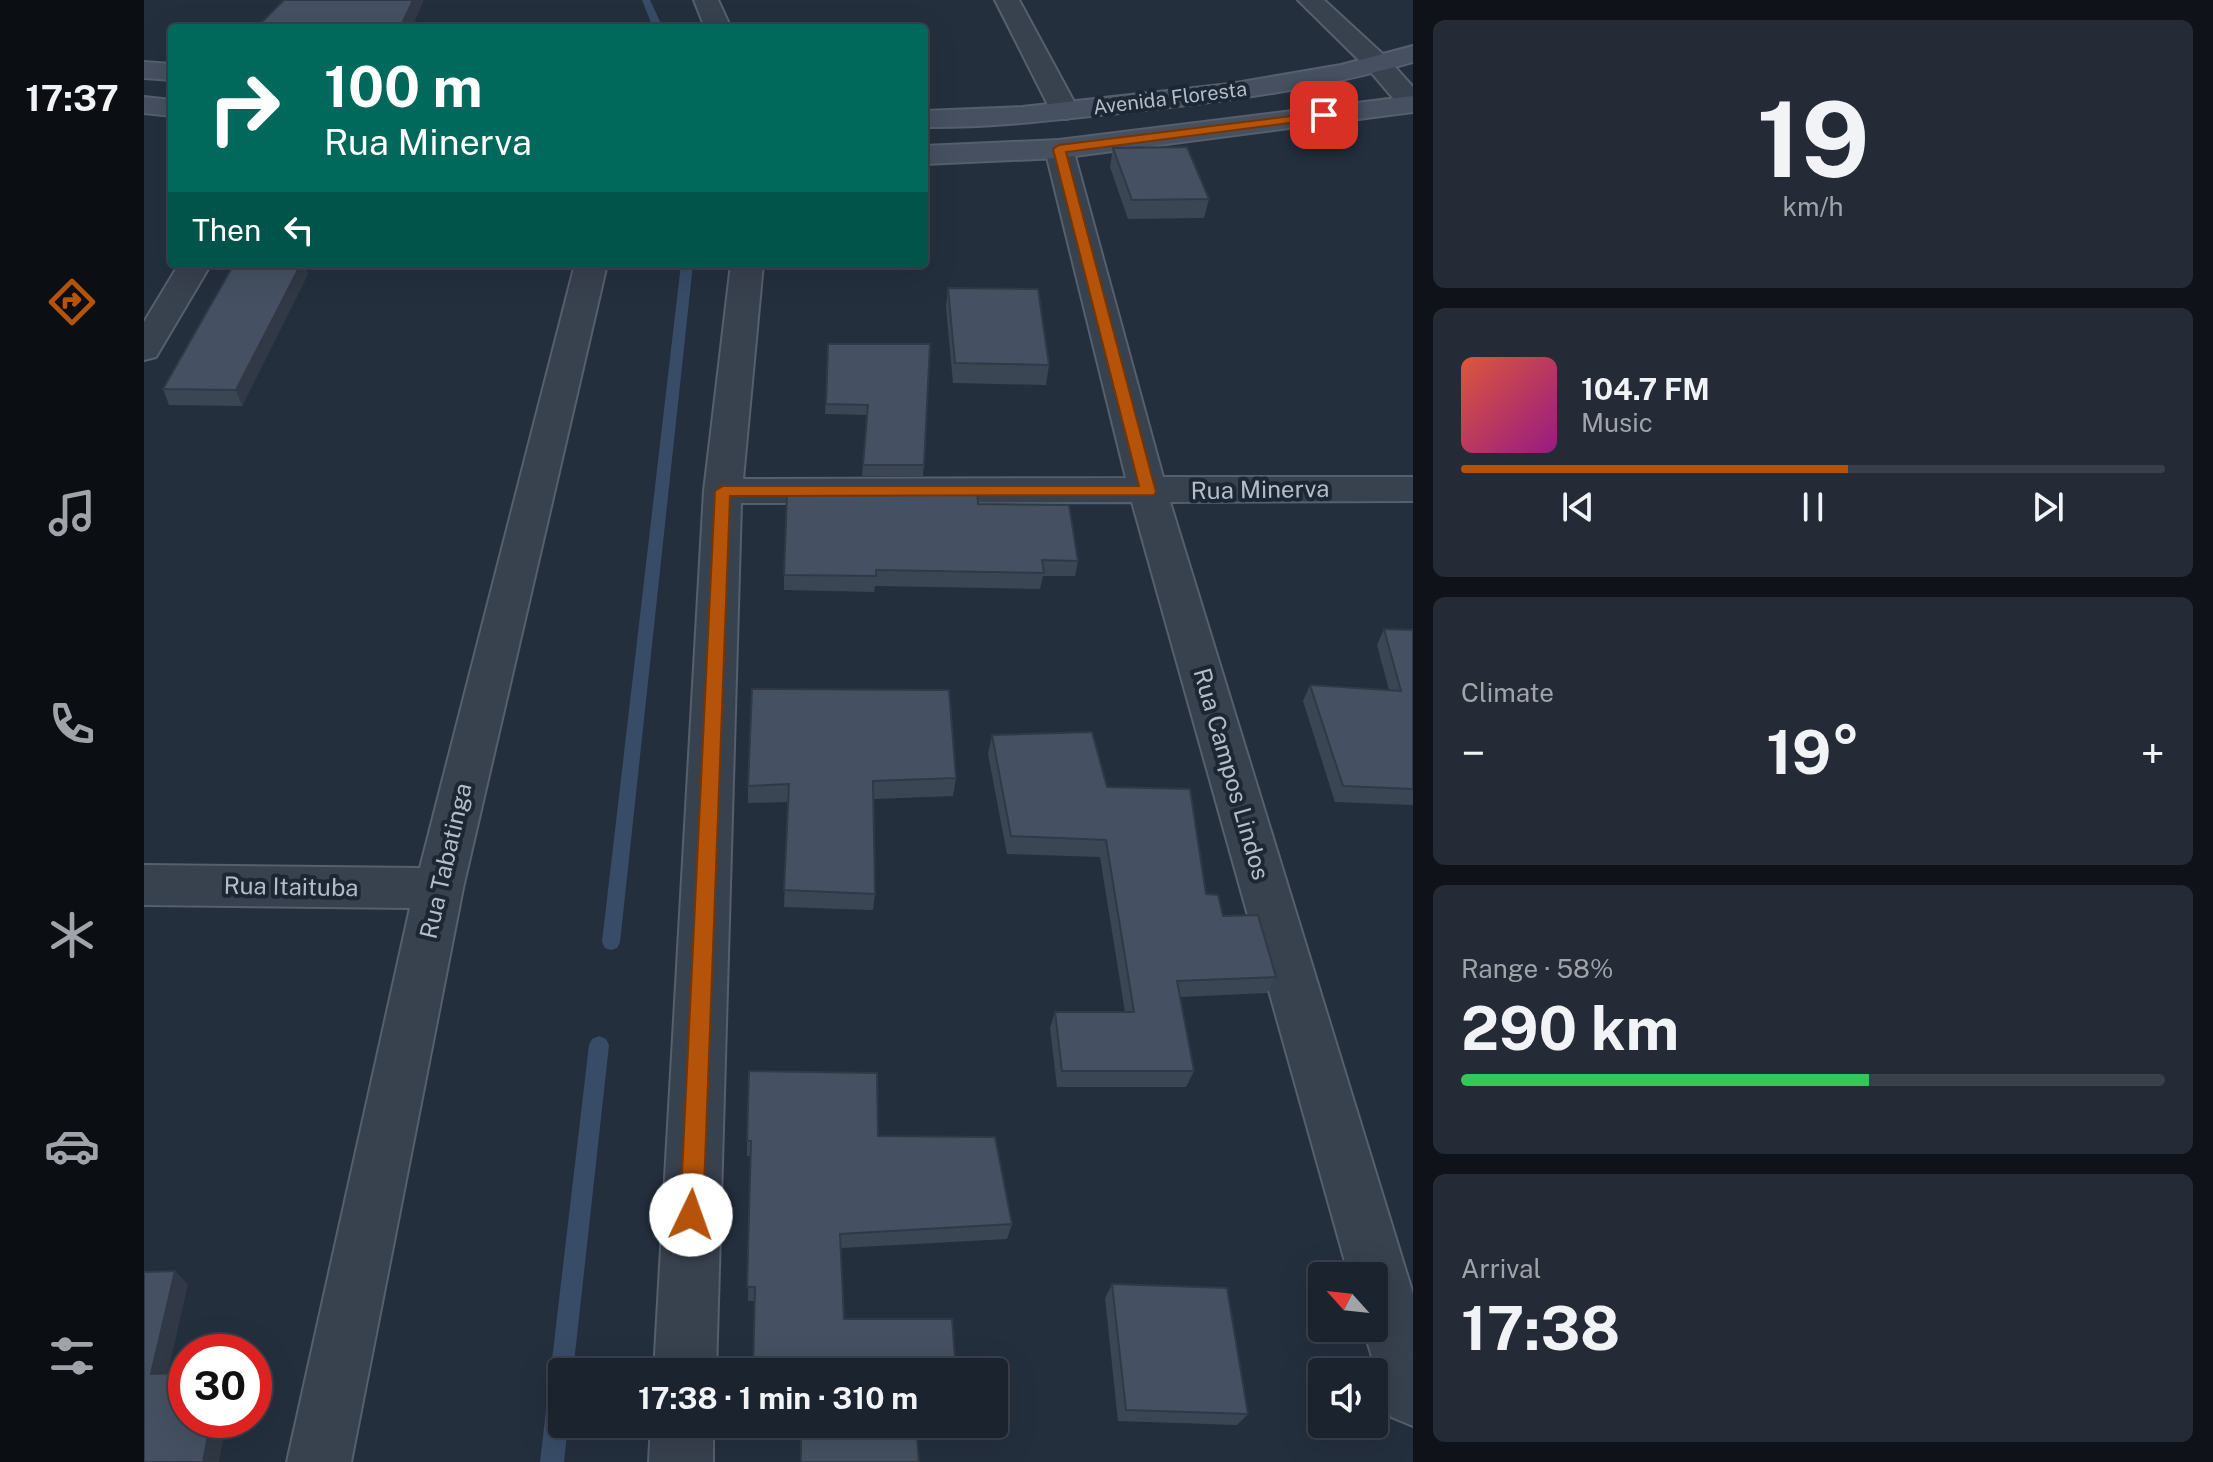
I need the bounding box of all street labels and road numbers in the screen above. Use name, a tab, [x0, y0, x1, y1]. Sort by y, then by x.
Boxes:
street label: Avenida Floresta	[1092, 77, 1248, 119]
street label: Rua Minerva	[1190, 474, 1330, 504]
street label: Rua Campos Lindos	[1188, 665, 1276, 883]
street label: Rua Tabatinga	[413, 780, 477, 941]
street label: Rua Itaituba	[223, 871, 359, 901]

